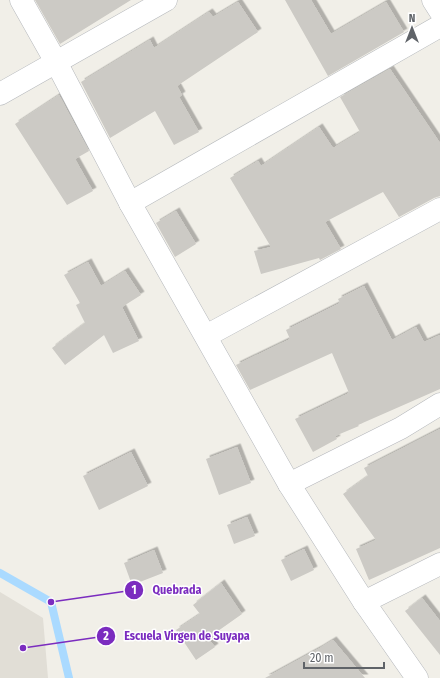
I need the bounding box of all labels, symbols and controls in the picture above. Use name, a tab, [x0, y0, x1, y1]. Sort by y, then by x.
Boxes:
north arrow	[392, 8, 432, 48]
text: N	[409, 12, 415, 25]
callout: Quebrada	[124, 578, 209, 602]
text: 1	[131, 583, 137, 597]
text: Quebrada	[153, 583, 201, 597]
callout: Escuela Virgen de Suyapa	[96, 624, 258, 648]
text: 2	[102, 629, 109, 643]
text: Escuela Virgen de Suyapa	[124, 629, 250, 643]
scale bar	[304, 644, 384, 670]
text: 20 m	[310, 651, 334, 665]

